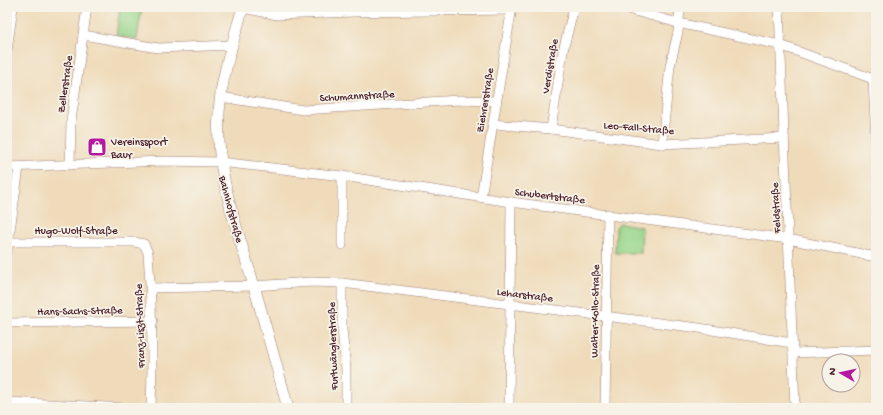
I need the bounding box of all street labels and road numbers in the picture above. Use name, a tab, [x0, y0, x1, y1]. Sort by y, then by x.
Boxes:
street label: Verdistraße	[540, 38, 562, 96]
street label: Zellerstraße	[56, 54, 76, 114]
street label: Ziehrerstraße	[475, 67, 497, 134]
street label: Schumannstraße	[319, 89, 395, 105]
street label: Leo-Fall-Straße	[603, 120, 675, 138]
street label: Bahnhofstraße	[215, 174, 246, 245]
street label: Feldstraße	[770, 182, 784, 235]
street label: Schubertstraße	[514, 187, 586, 207]
street label: Hugo-Wolf-Straße	[34, 225, 118, 238]
street label: Walter-Kollo-Straße	[589, 264, 603, 358]
street label: Franz-Liszt-Straße	[134, 283, 149, 369]
street label: Leharstraße	[496, 287, 554, 305]
street label: Furtwänglerstraße	[326, 301, 342, 391]
street label: Hans-Sachs-Straße	[37, 305, 123, 319]

